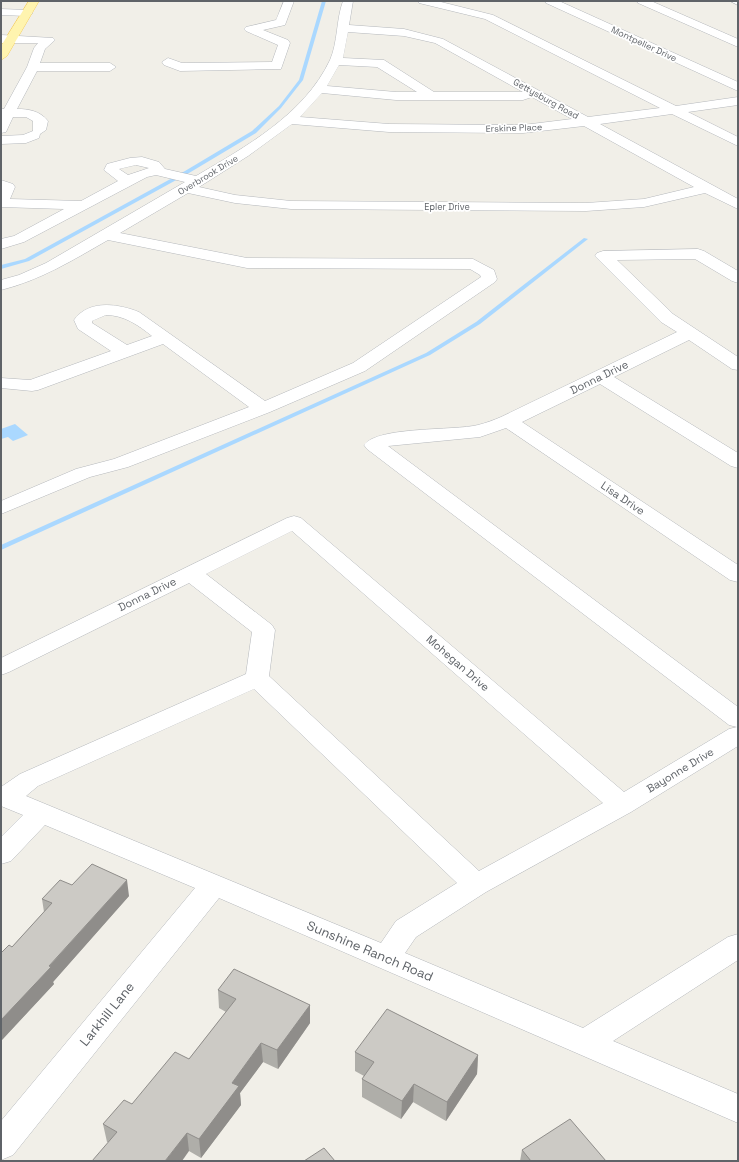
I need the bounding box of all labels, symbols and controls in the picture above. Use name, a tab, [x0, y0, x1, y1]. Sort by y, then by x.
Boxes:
street label: Montpelier Drive	[609, 24, 679, 64]
street label: Gettysburg Road	[511, 76, 581, 122]
street label: Erskine Place	[485, 121, 543, 135]
street label: Overbrook Drive	[176, 152, 240, 198]
street label: Epler Drive	[424, 201, 470, 213]
street label: Donna Drive	[568, 357, 630, 397]
street label: Lisa Drive	[598, 478, 648, 518]
street label: Donna Drive	[116, 574, 178, 614]
street label: Mohegan Drive	[424, 632, 492, 694]
street label: Bayonne Drive	[644, 744, 716, 796]
street label: Sunshine Ranch Road	[304, 917, 436, 985]
street label: Larkhill Lane	[76, 979, 138, 1049]

